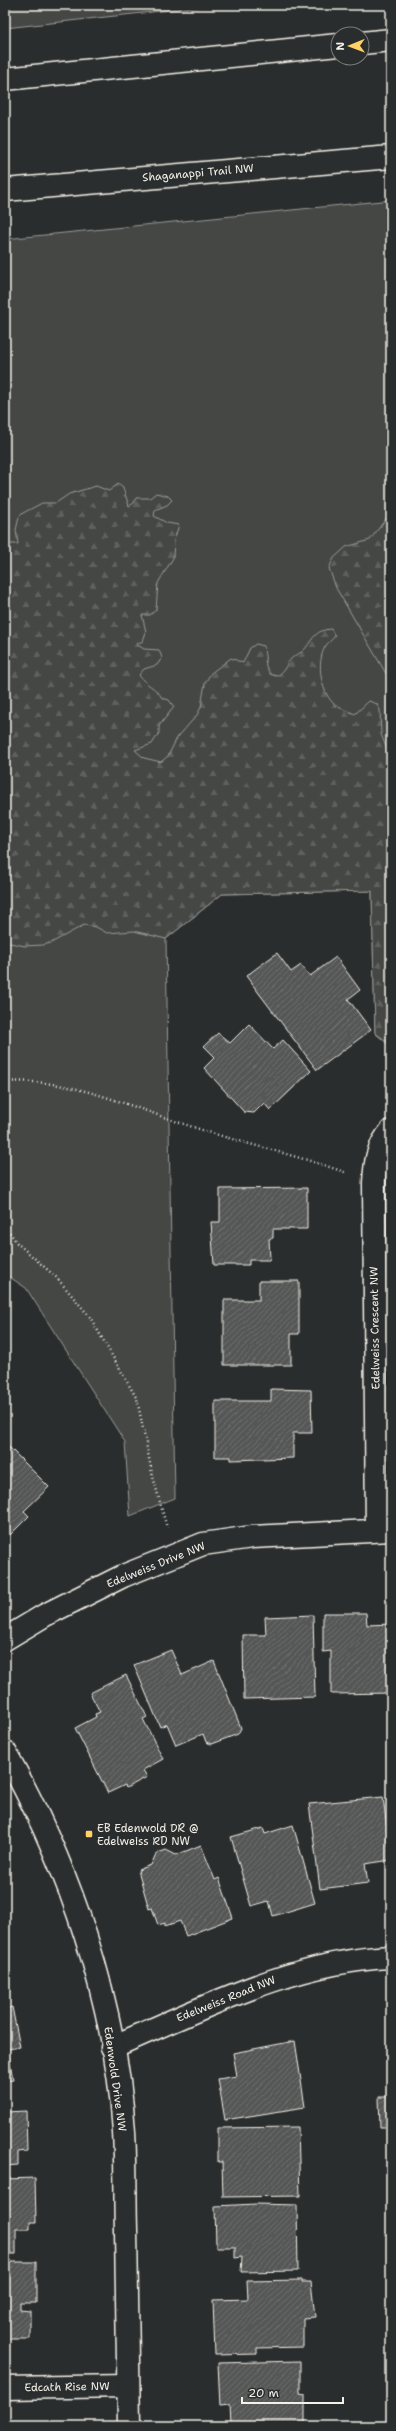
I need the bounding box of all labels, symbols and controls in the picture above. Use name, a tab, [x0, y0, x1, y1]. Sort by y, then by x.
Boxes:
north arrow	[330, 26, 370, 66]
text: N	[333, 41, 348, 51]
street label: Shaganappi Trail NW	[142, 161, 255, 185]
street label: Edelweiss Crescent NW	[366, 1266, 384, 1390]
street label: Edelweiss Drive NW	[104, 1538, 208, 1592]
place label: EB Edenwold DR @ Edelweiss RD NW	[97, 1821, 198, 1849]
marker: EB Edenwold DR @ Edelweiss RD NW	[84, 1829, 94, 1839]
street label: Edelweiss Road NW	[174, 1972, 278, 2026]
street label: Edenwold Drive NW	[100, 2026, 130, 2133]
street label: Edcath Rise NW	[24, 2379, 110, 2395]
scale bar	[242, 2379, 343, 2405]
text: 20 m	[248, 2385, 279, 2401]

